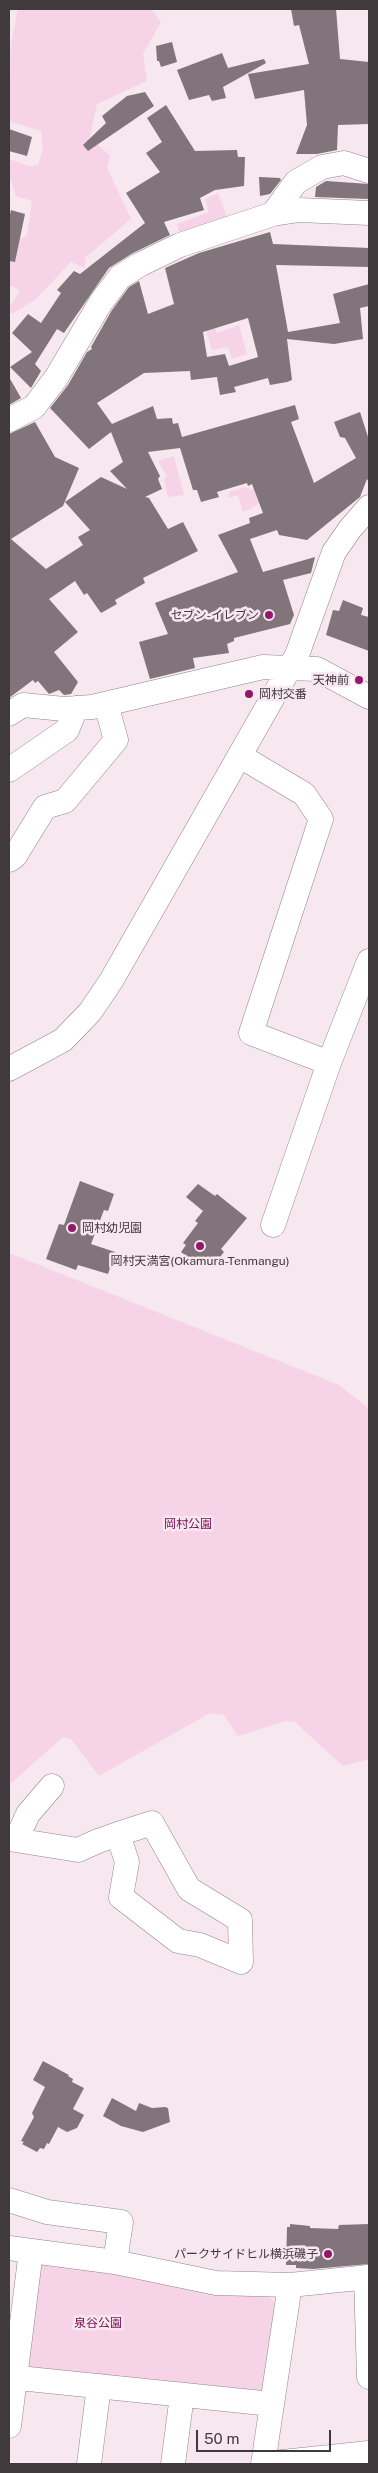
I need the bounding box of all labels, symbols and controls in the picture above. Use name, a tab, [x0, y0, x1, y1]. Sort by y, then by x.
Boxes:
place label: セブン-イレブン	[170, 608, 259, 622]
marker: セブン-イレブン	[263, 609, 275, 621]
place label: 天神前	[313, 673, 349, 687]
marker: 天神前	[353, 674, 365, 686]
place label: 岡村交番	[259, 687, 307, 701]
marker: 岡村交番	[243, 688, 255, 700]
place label: 岡村幼児園	[82, 1221, 142, 1235]
marker: 岡村幼児園	[66, 1222, 78, 1234]
marker: 岡村天満宮(Okamura-Tenmangu)	[194, 1240, 206, 1252]
place label: 岡村天満宮(Okamura-Tenmangu)	[111, 1254, 289, 1268]
park label: 岡村公園	[164, 1517, 212, 1531]
place label: パークサイドヒル横浜磯子	[174, 2247, 318, 2261]
marker: パークサイドヒル横浜磯子	[322, 2248, 334, 2260]
park label: 泉谷公園	[74, 2316, 122, 2330]
scale bar	[198, 2420, 333, 2452]
text: 50 m	[204, 2430, 239, 2447]

